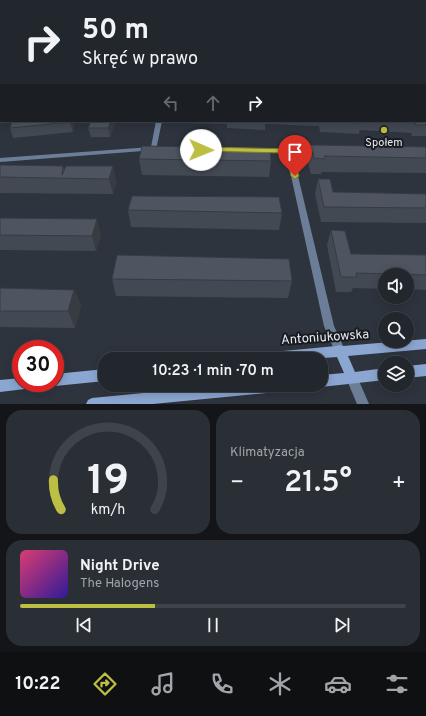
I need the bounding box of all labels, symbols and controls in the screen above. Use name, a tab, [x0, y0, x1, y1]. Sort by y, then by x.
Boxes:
text: 50 m	[82, 13, 149, 49]
icon: right	[16, 16, 68, 68]
text: Skręć w prawo	[82, 48, 198, 71]
icon: left	[160, 92, 182, 114]
icon: ahead	[202, 92, 224, 114]
icon: right	[244, 92, 266, 114]
marker: Społem	[379, 125, 389, 135]
position arrow	[180, 129, 222, 171]
pin	[278, 135, 312, 176]
place label: Społem	[365, 136, 403, 150]
icon: arrive	[284, 141, 306, 163]
map controls	[378, 268, 414, 392]
button: sound	[378, 268, 414, 304]
button: search	[378, 312, 414, 348]
street label: Antoniukowska	[280, 327, 370, 349]
speed limit sign: 30	[12, 340, 64, 392]
button: layers	[378, 356, 414, 392]
text: 10:23 · 1 min · 70 m	[152, 362, 274, 381]
text: Klimatyzacja	[230, 445, 305, 461]
text: 19	[87, 456, 129, 509]
text: 21.5°	[284, 465, 352, 502]
text: −	[230, 470, 244, 497]
text: +	[392, 470, 406, 497]
text: km/h	[91, 501, 125, 519]
text: Night Drive	[80, 557, 160, 576]
text: The Halogens	[80, 576, 159, 592]
icon: previous	[73, 614, 95, 636]
icon: pause	[202, 614, 224, 636]
icon: next	[331, 614, 353, 636]
icon: directions	[91, 670, 119, 698]
icon: music	[149, 670, 177, 698]
icon: phone	[208, 670, 236, 698]
icon: climate	[266, 670, 294, 698]
icon: car	[324, 670, 352, 698]
icon: filters	[383, 670, 411, 698]
text: 10:22	[15, 673, 61, 696]

